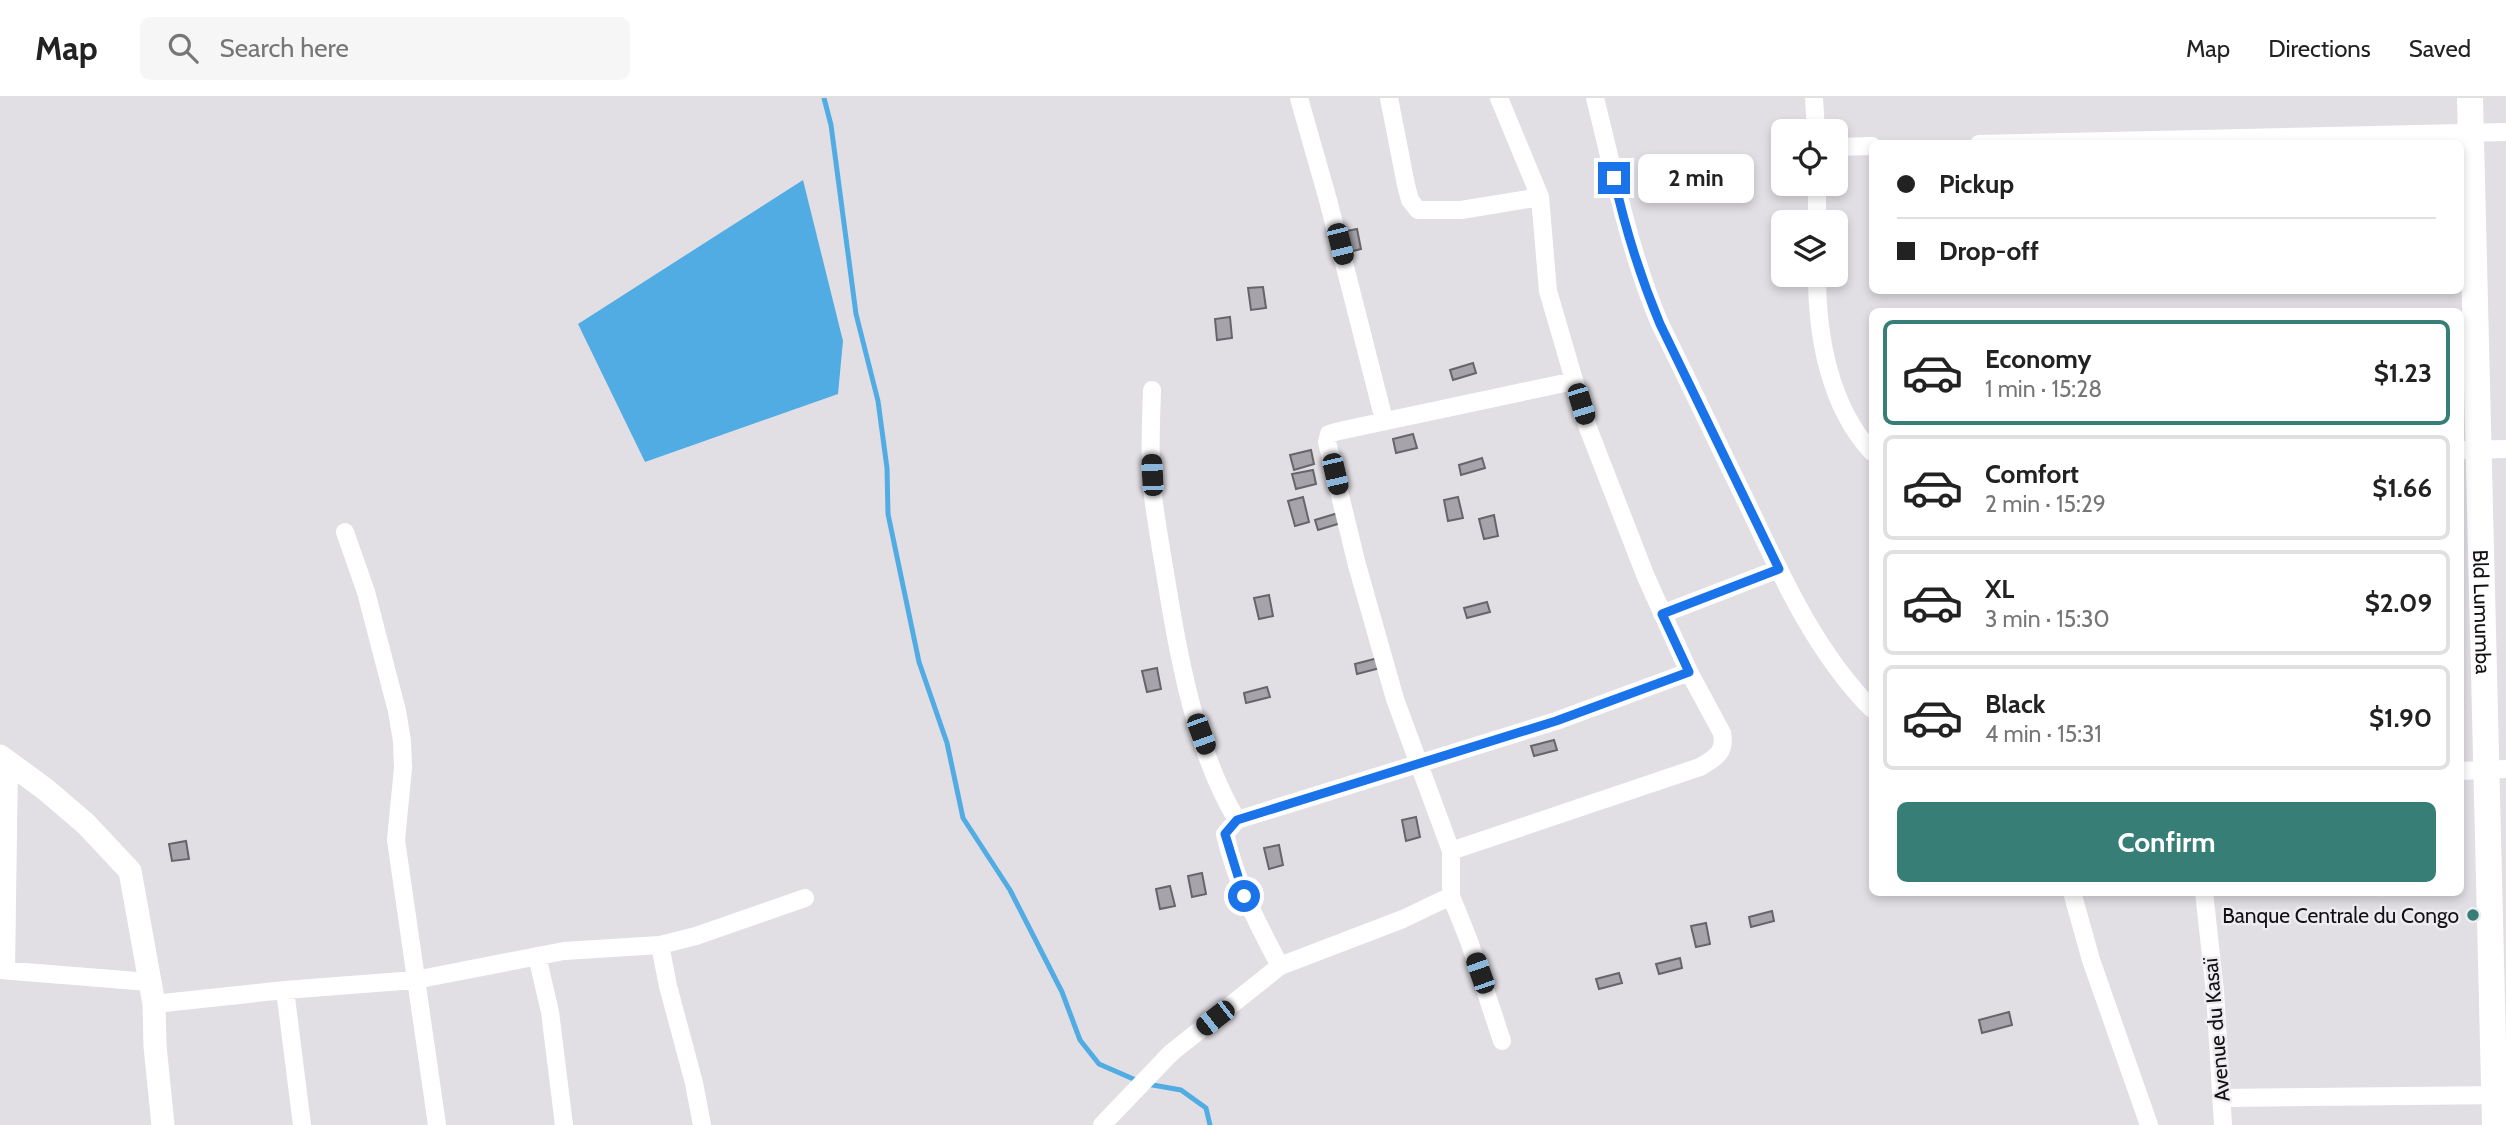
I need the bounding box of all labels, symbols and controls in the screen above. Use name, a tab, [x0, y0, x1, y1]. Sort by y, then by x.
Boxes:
search box	[140, 17, 630, 80]
text: Map	[35, 28, 98, 68]
icon: search	[164, 29, 202, 67]
text: Search here	[220, 32, 349, 64]
text: Map	[2186, 34, 2230, 63]
text: Directions	[2268, 34, 2371, 63]
text: Saved	[2409, 34, 2471, 63]
map controls	[1771, 119, 1848, 287]
button: locate	[1771, 119, 1848, 196]
callout: 2 min	[1638, 154, 1754, 202]
route end	[1598, 162, 1630, 194]
text: 2 min	[1668, 164, 1724, 192]
text: Pickup	[1939, 168, 2014, 200]
button: layers	[1771, 210, 1848, 287]
car	[1325, 221, 1356, 267]
text: Drop-off	[1939, 235, 2039, 267]
icon: car	[1901, 341, 1964, 404]
text: Economy	[1985, 343, 2091, 375]
text: $1.23	[2374, 357, 2432, 389]
text: 1 min · 15:28	[1985, 375, 2102, 403]
car	[1565, 381, 1598, 427]
car	[1321, 451, 1350, 497]
car	[1141, 453, 1164, 497]
icon: car	[1901, 456, 1964, 519]
text: Comfort	[1985, 458, 2079, 490]
text: $1.66	[2372, 472, 2432, 504]
text: 2 min · 15:29	[1985, 490, 2106, 518]
street label: Bld Lumumba	[2468, 549, 2497, 674]
icon: car	[1901, 571, 1964, 634]
text: XL	[1985, 573, 2014, 605]
text: $2.09	[2365, 587, 2432, 619]
text: 3 min · 15:30	[1985, 605, 2110, 633]
icon: car	[1901, 686, 1964, 749]
text: Black	[1985, 688, 2045, 720]
text: $1.90	[2369, 702, 2432, 734]
car	[1184, 711, 1219, 757]
text: 4 min · 15:31	[1985, 720, 2102, 748]
button: Confirm	[1897, 802, 2436, 882]
route start	[1228, 880, 1260, 912]
place label: Banque Centrale du Congo	[2222, 903, 2459, 928]
marker: Banque Centrale du Congo	[2465, 907, 2481, 923]
car	[1464, 950, 1497, 996]
street label: Avenue du Kasaï	[2197, 956, 2235, 1103]
car	[1192, 997, 1239, 1039]

